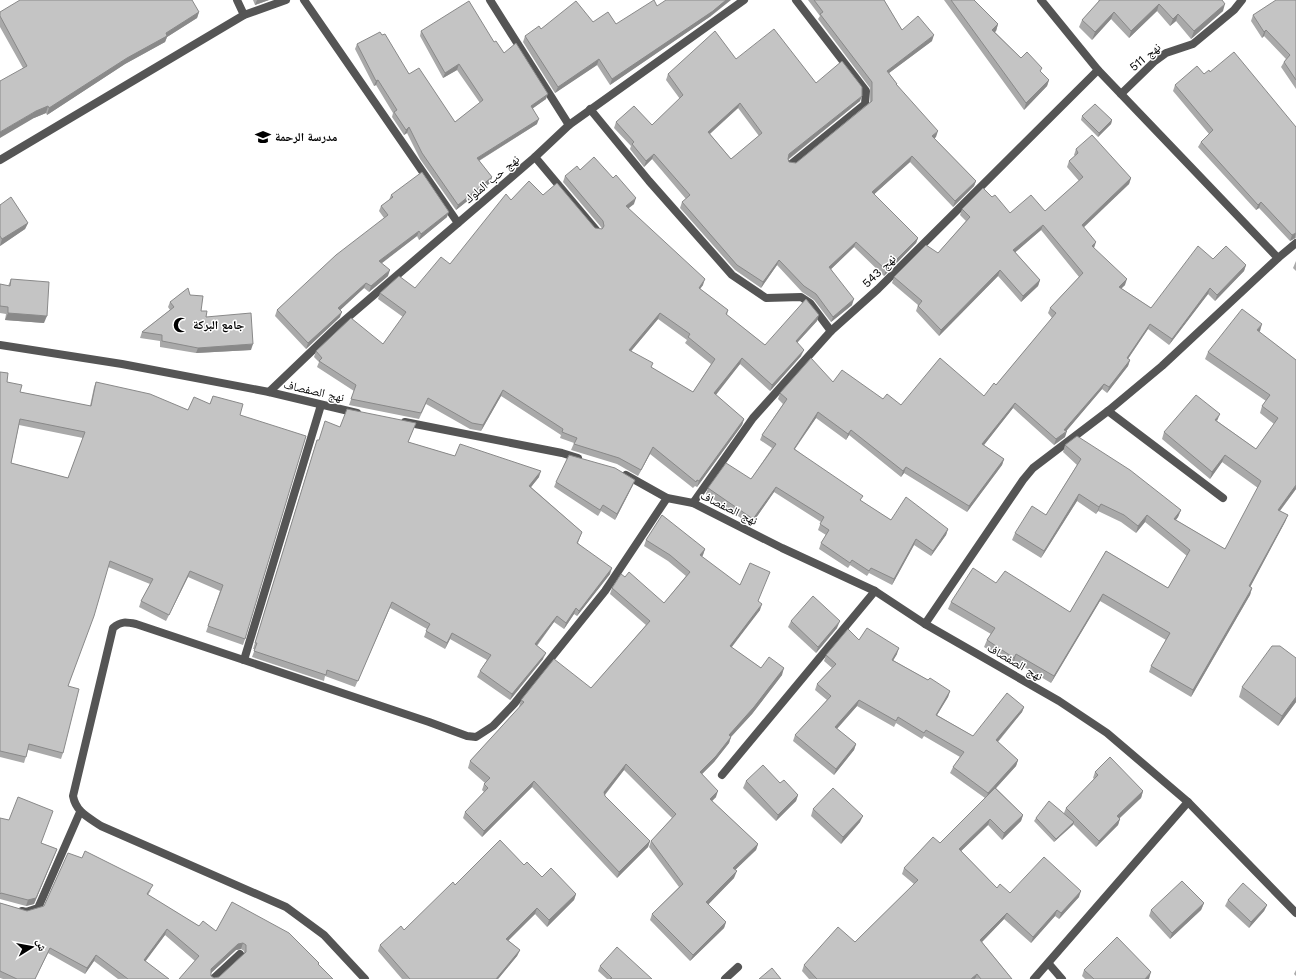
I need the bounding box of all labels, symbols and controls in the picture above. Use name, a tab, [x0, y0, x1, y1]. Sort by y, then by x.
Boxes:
street label: نهج 511	[1127, 40, 1163, 74]
school or university icon: مدرسة الرحمة	[254, 128, 272, 146]
place label: مدرسة الرحمة	[275, 130, 338, 144]
street label: نهج حب الملوك	[462, 152, 522, 206]
street label: نهج 543	[859, 252, 899, 290]
mosque icon: جامع البركة	[172, 316, 190, 334]
place label: جامع البركة	[193, 318, 244, 333]
street label: نهج الصفصاف	[282, 377, 346, 405]
street label: نهج الصفصاف	[698, 488, 760, 528]
street label: نهج الصفصاف	[985, 640, 1045, 684]
north arrow	[12, 927, 52, 967]
text: ش	[33, 938, 49, 953]

